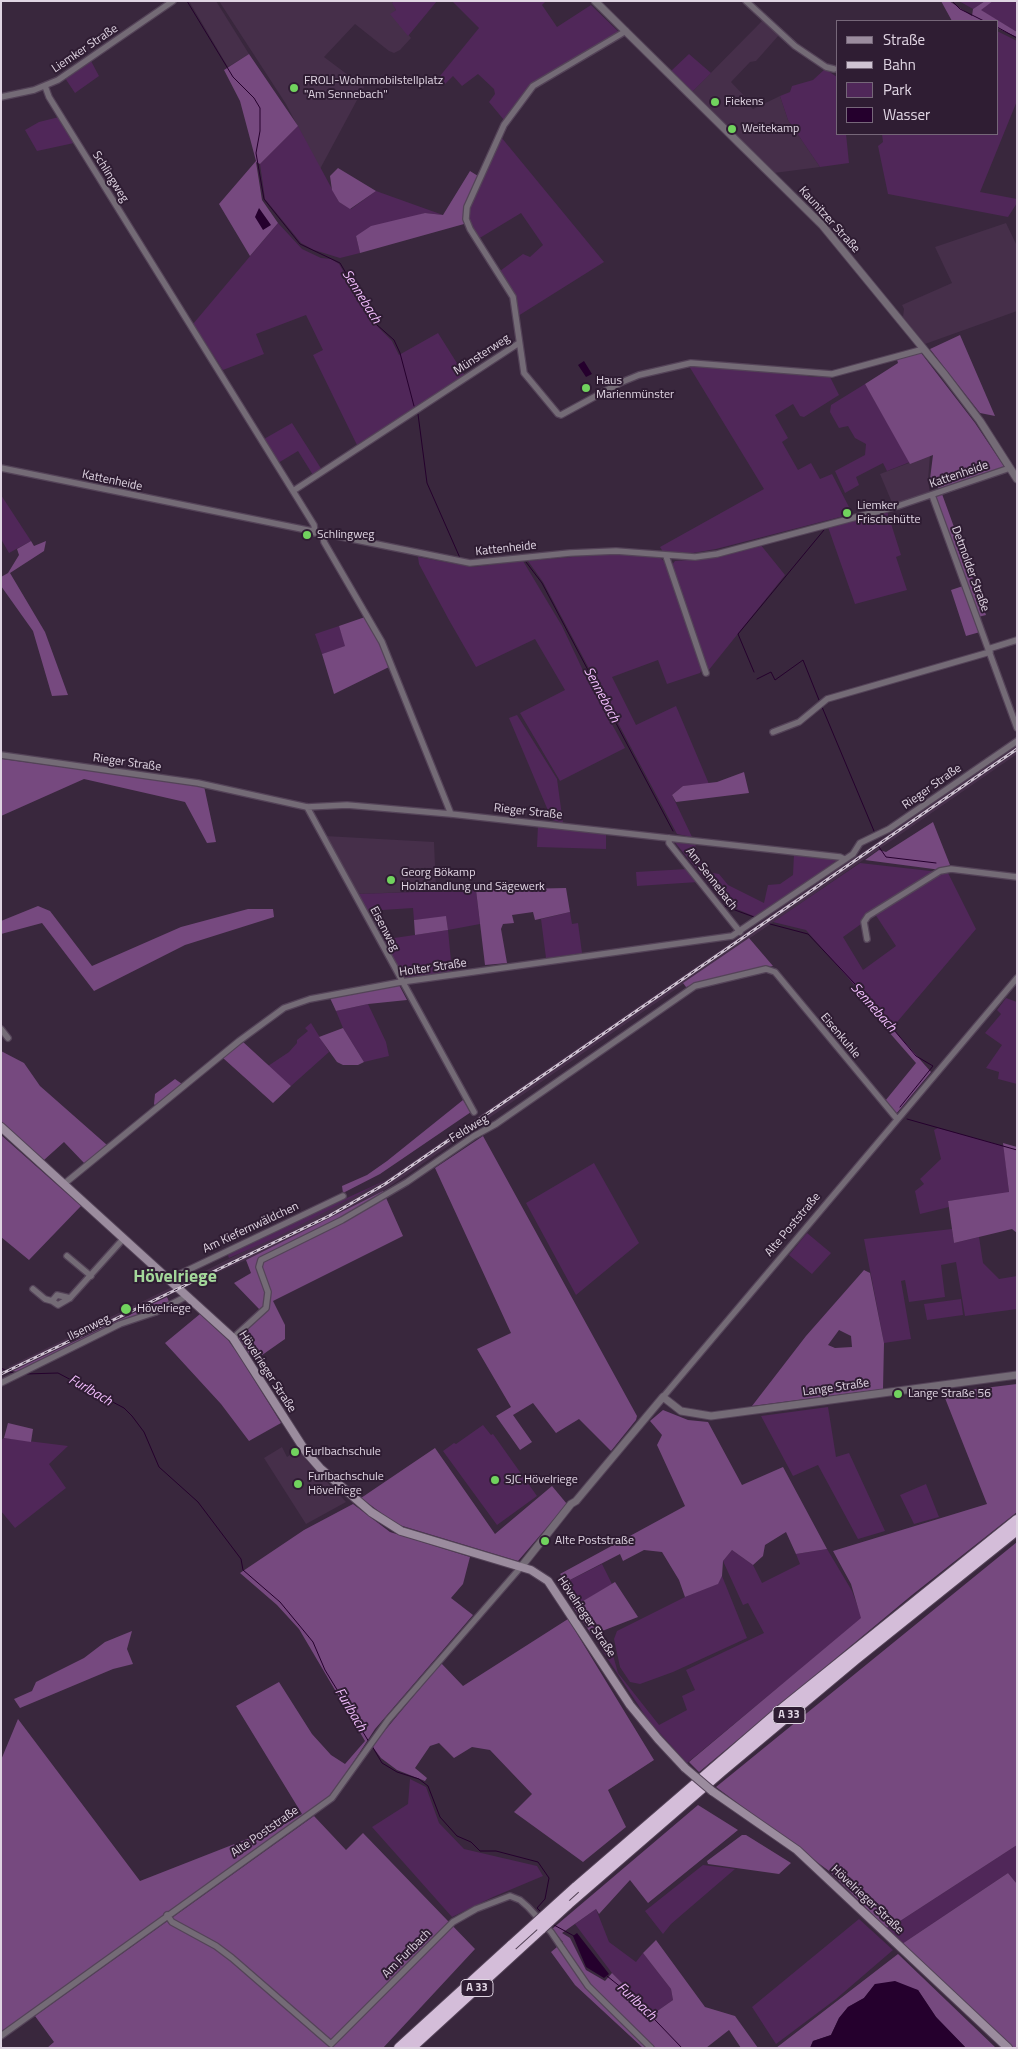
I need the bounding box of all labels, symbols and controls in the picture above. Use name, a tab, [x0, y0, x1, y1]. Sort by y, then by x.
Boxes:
legend	[836, 20, 998, 135]
street label: Liemker Straße	[49, 22, 121, 76]
text: Straße	[883, 28, 925, 51]
text: Bahn	[883, 53, 916, 76]
place label: FROLI-Wohnmobilstellplatz "Am Sennebach"	[304, 74, 443, 102]
text: Park	[883, 78, 912, 101]
marker: FROLI-Wohnmobilstellplatz "Am Sennebach"	[288, 82, 300, 94]
place label: Fiekens	[725, 95, 764, 109]
marker: Fiekens	[709, 96, 721, 108]
text: Wasser	[883, 103, 930, 126]
place label: Weitekamp	[742, 122, 799, 136]
marker: Weitekamp	[726, 123, 738, 135]
street label: Schlingweg	[89, 149, 131, 205]
street label: Kaunitzer Straße	[795, 184, 863, 256]
water label: Sennebach	[338, 267, 384, 327]
street label: Münsterweg	[451, 331, 513, 379]
place label: Haus Marienmünster	[596, 374, 674, 402]
marker: Haus Marienmünster	[580, 382, 592, 394]
street label: Kattenheide	[928, 458, 990, 492]
street label: Kattenheide	[81, 468, 143, 494]
place label: Liemker Frischehütte	[857, 499, 920, 527]
marker: Liemker Frischehütte	[841, 507, 853, 519]
street label: Detmolder Straße	[948, 524, 992, 614]
place label: Schlingweg	[317, 528, 375, 542]
marker: Schlingweg	[301, 529, 313, 541]
street label: Kattenheide	[475, 539, 537, 559]
water label: Sennebach	[579, 664, 623, 726]
street label: Rieger Straße	[92, 751, 162, 775]
street label: Rieger Straße	[900, 761, 964, 813]
street label: Rieger Straße	[493, 801, 563, 823]
street label: Am Sennebach	[682, 845, 740, 913]
place label: Georg Bökamp Holzhandlung und Sägewerk	[401, 866, 545, 894]
marker: Georg Bökamp Holzhandlung und Sägewerk	[385, 874, 397, 886]
street label: Eisenweg	[366, 904, 402, 954]
street label: Holter Straße	[398, 956, 468, 980]
water label: Sennebach	[847, 980, 899, 1036]
street label: Eisenkuhle	[817, 1010, 863, 1062]
street label: Feldweg	[447, 1112, 491, 1146]
street label: Alte Poststraße	[762, 1190, 824, 1260]
street label: Am Kiefernwäldchen	[201, 1199, 301, 1257]
district label: Hövelriege	[133, 1267, 217, 1289]
marker: Hövelriege	[119, 1302, 133, 1316]
place label: Hövelriege	[137, 1302, 191, 1316]
street label: Ilsenweg	[66, 1312, 112, 1344]
street label: Hövelrieger Straße	[235, 1329, 299, 1415]
water label: Furlbach	[65, 1372, 115, 1410]
street label: Lange Straße	[802, 1376, 870, 1400]
place label: Lange Straße 56	[908, 1387, 991, 1401]
marker: Lange Straße 56	[892, 1388, 904, 1400]
place label: Furlbachschule	[305, 1445, 381, 1459]
marker: Furlbachschule	[289, 1446, 301, 1458]
place label: Furlbachschule Hövelriege	[308, 1470, 384, 1498]
place label: SJC Hövelriege	[505, 1473, 578, 1487]
marker: SJC Hövelriege	[489, 1474, 501, 1486]
marker: Furlbachschule Hövelriege	[292, 1478, 304, 1490]
place label: Alte Poststraße	[555, 1534, 634, 1548]
marker: Alte Poststraße	[539, 1535, 551, 1547]
street label: Hövelrieger Straße	[554, 1574, 618, 1660]
water label: Furlbach	[331, 1685, 369, 1735]
road number: A 33	[773, 1706, 805, 1724]
street label: Alte Poststraße	[229, 1803, 301, 1861]
street label: Hövelrieger Straße	[828, 1863, 906, 1937]
street label: Am Furlbach	[380, 1927, 434, 1981]
road number: A 33	[461, 1980, 493, 1996]
water label: Furlbach	[613, 1980, 659, 2024]

